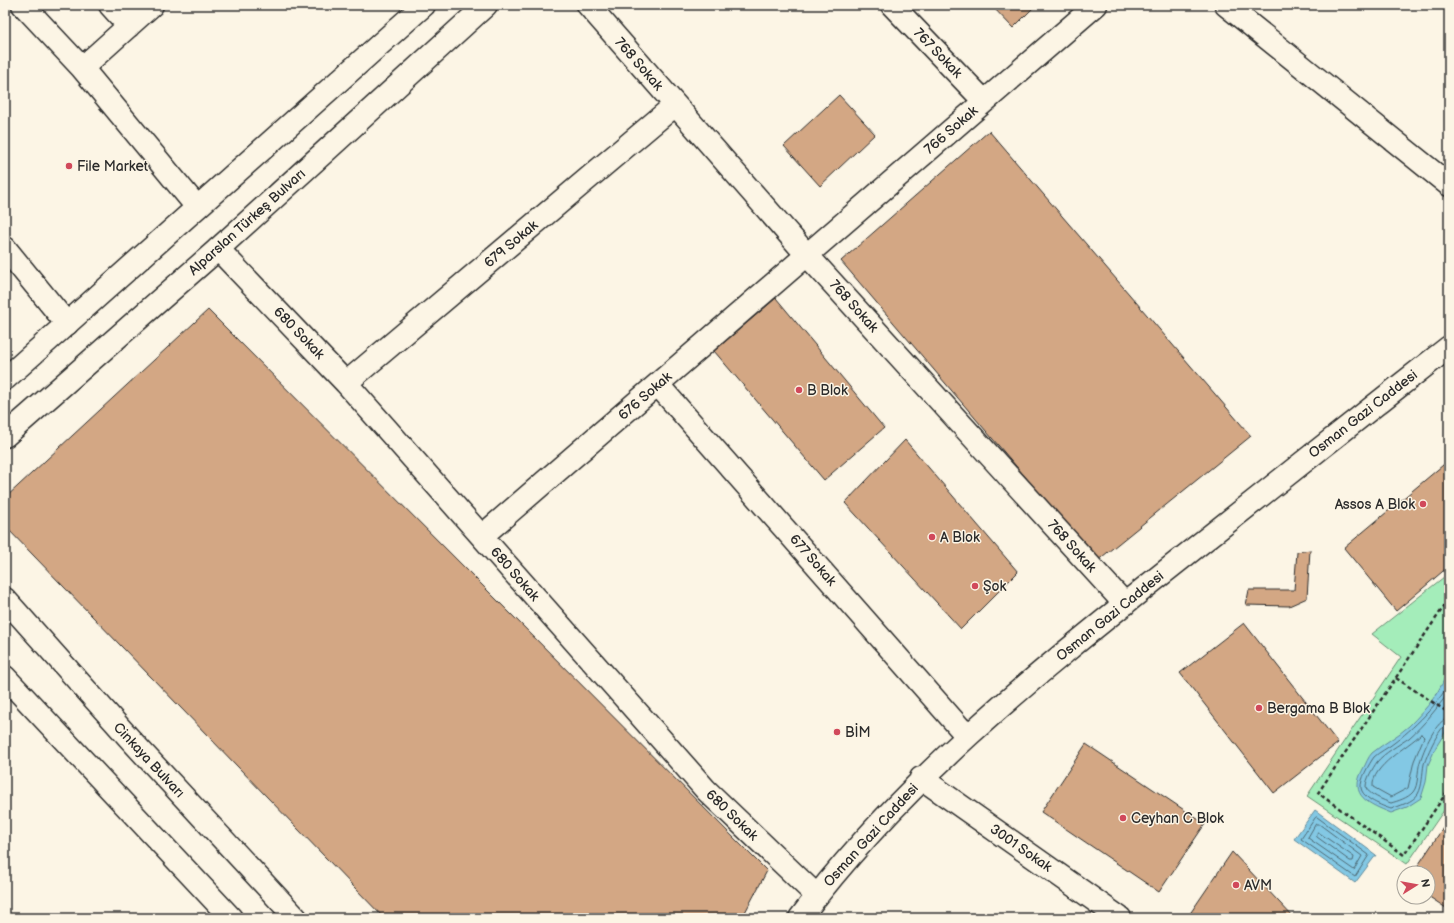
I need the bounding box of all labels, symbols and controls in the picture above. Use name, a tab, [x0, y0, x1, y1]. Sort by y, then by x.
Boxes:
street label: 767 Sokak	[910, 25, 966, 82]
street label: 768 Sokak	[611, 34, 667, 94]
street label: 766 Sokak	[921, 102, 981, 158]
place label: File Market	[77, 158, 149, 175]
marker: File Market	[64, 161, 74, 171]
street label: Alparslan Türkeş Bulvarı	[185, 165, 309, 279]
street label: 679 Sokak	[481, 217, 541, 271]
street label: 768 Sokak	[826, 276, 882, 336]
street label: 680 Sokak	[270, 303, 328, 363]
street label: Osman Gazi Caddesi	[1305, 366, 1421, 462]
street label: 676 Sokak	[615, 368, 675, 424]
place label: B Blok	[807, 382, 848, 399]
marker: B Blok	[794, 385, 804, 395]
place label: Assos A Blok	[1335, 496, 1415, 513]
marker: Assos A Blok	[1418, 499, 1428, 509]
street label: 768 Sokak	[1044, 516, 1100, 576]
place label: A Blok	[940, 529, 980, 546]
street label: 677 Sokak	[786, 531, 840, 589]
marker: A Blok	[927, 532, 937, 542]
street label: 680 Sokak	[487, 543, 543, 605]
street label: Osman Gazi Caddesi	[1053, 567, 1167, 665]
place label: Şok	[983, 578, 1006, 595]
marker: Şok	[970, 581, 980, 591]
place label: Bergama B Blok	[1267, 700, 1370, 717]
marker: Bergama B Blok	[1254, 703, 1264, 713]
street label: Cinkaya Bulvarı	[110, 719, 188, 801]
place label: BİM	[845, 723, 871, 741]
marker: BİM	[832, 727, 842, 737]
street label: Osman Gazi Caddesi	[820, 780, 922, 890]
street label: 680 Sokak	[702, 786, 762, 844]
place label: Ceyhan C Blok	[1131, 810, 1224, 827]
marker: Ceyhan C Blok	[1118, 813, 1128, 823]
street label: 3001 Sokak	[987, 820, 1055, 876]
north arrow	[1396, 865, 1436, 905]
place label: AVM	[1244, 877, 1272, 894]
text: N	[1418, 878, 1432, 888]
marker: AVM	[1231, 880, 1241, 890]

